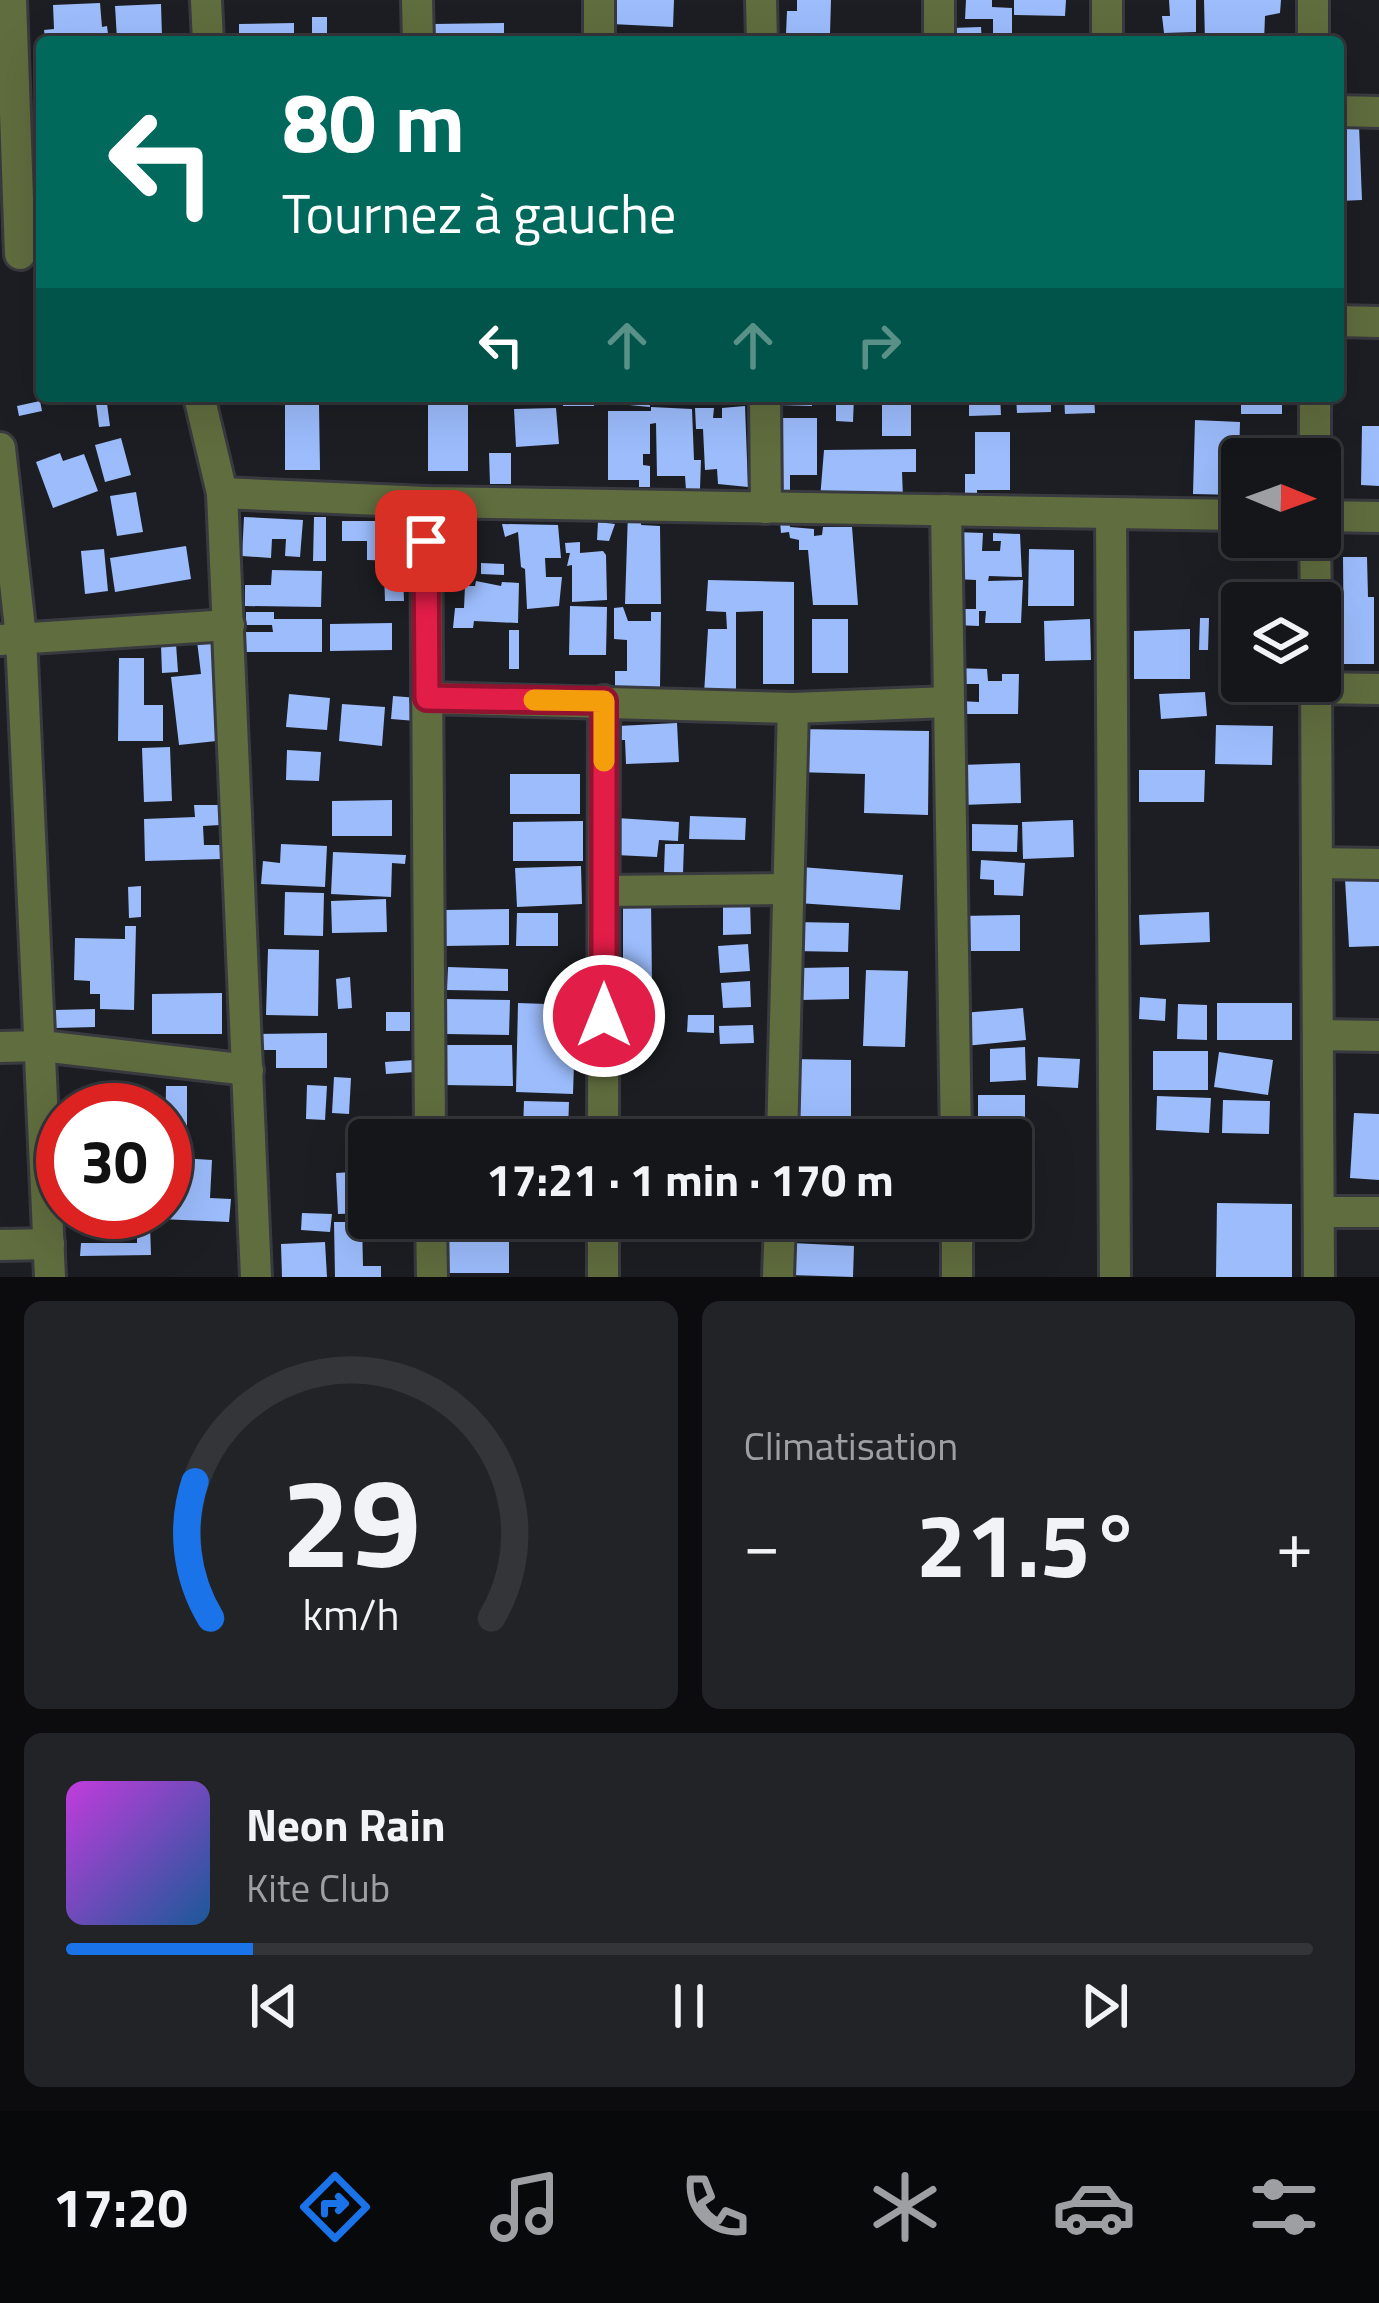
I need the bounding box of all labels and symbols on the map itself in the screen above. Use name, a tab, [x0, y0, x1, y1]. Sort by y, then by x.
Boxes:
north arrow	[1221, 438, 1341, 558]
pin	[375, 490, 477, 592]
position arrow	[541, 953, 667, 1079]
speed limit sign: 30	[36, 1083, 192, 1239]

